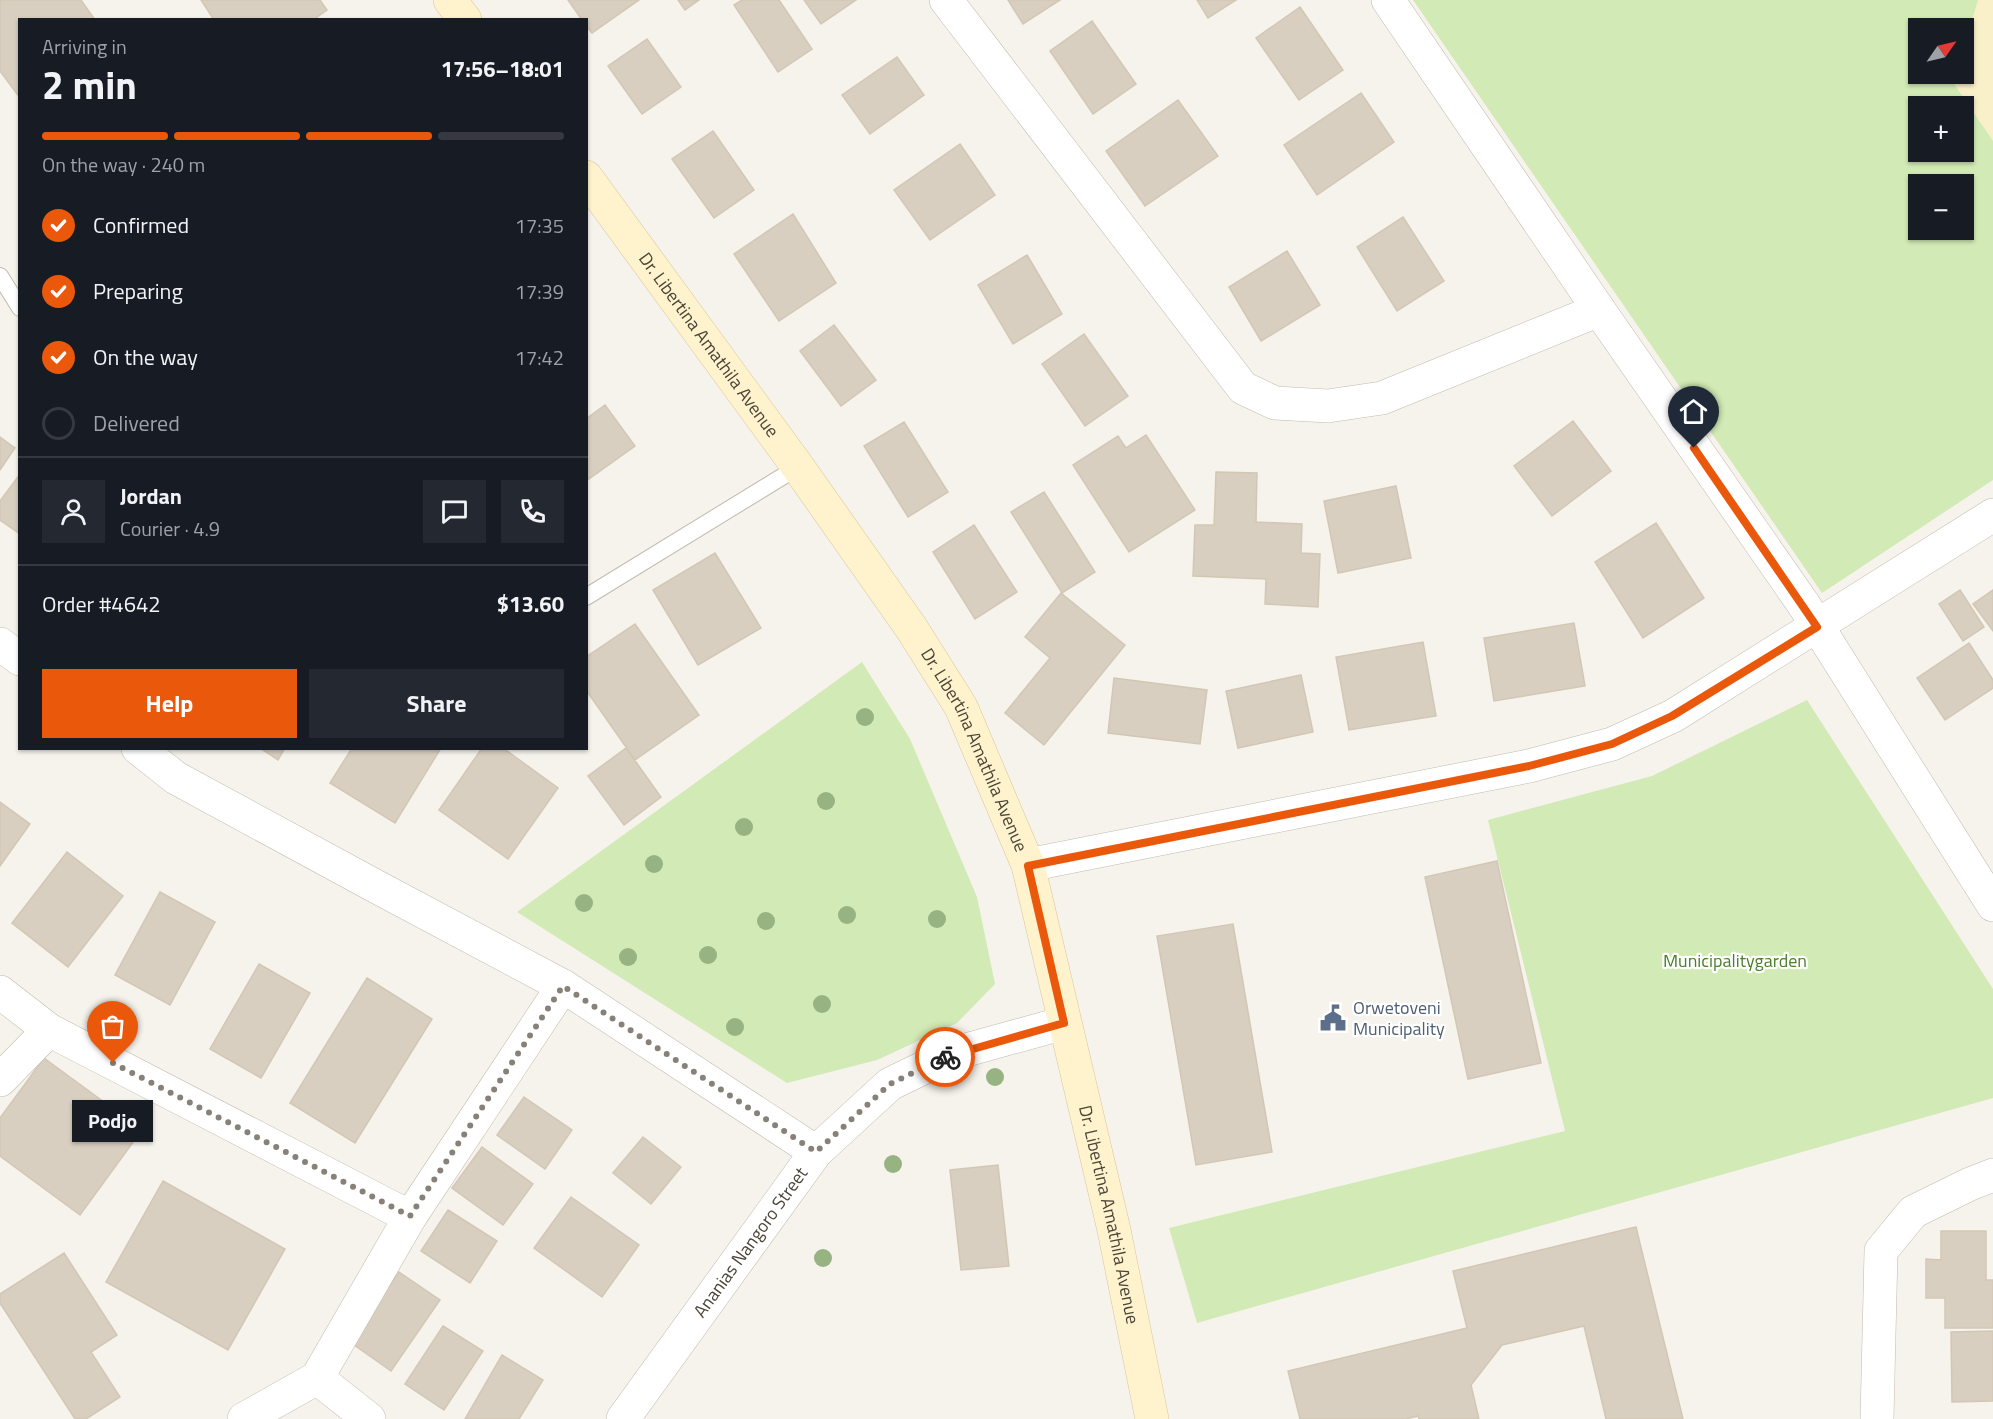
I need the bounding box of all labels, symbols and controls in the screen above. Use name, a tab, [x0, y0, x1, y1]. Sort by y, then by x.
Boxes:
north arrow	[1908, 18, 1974, 84]
map controls	[1908, 18, 1974, 240]
text: Arriving in	[42, 31, 127, 62]
text: 17:56–18:01	[441, 52, 564, 86]
text: 2 min	[42, 55, 137, 114]
button: +	[1908, 96, 1974, 162]
text: On the way · 240 m	[42, 149, 205, 180]
button: −	[1908, 174, 1974, 240]
text: Confirmed	[93, 208, 189, 242]
icon: check	[42, 209, 75, 242]
text: 17:35	[515, 210, 564, 241]
street label: Dr. Libertina Amathila Avenue	[632, 247, 786, 443]
text: Preparing	[93, 274, 183, 308]
icon: check	[42, 275, 75, 308]
text: 17:39	[515, 276, 564, 307]
text: On the way	[93, 340, 198, 374]
icon: check	[42, 341, 75, 374]
text: 17:42	[515, 342, 564, 373]
pin	[1668, 386, 1719, 448]
icon: home	[1677, 395, 1710, 428]
text: Delivered	[93, 406, 180, 440]
text: Jordan	[120, 479, 182, 513]
button: person	[42, 480, 105, 543]
button: chat	[423, 480, 486, 543]
button: phone	[501, 480, 564, 543]
text: Courier · 4.9	[120, 513, 220, 544]
text: Order #4642	[42, 587, 161, 621]
text: $13.60	[497, 587, 564, 621]
street label: Dr. Libertina Amathila Avenue	[914, 643, 1035, 856]
button: Help	[42, 669, 297, 738]
button: Share	[309, 669, 564, 738]
park label: Municipalitygarden	[1663, 947, 1807, 974]
place label: Orwetoveni Municipality	[1353, 994, 1445, 1042]
pin	[87, 1001, 138, 1063]
public building icon: Orwetoveni Municipality	[1318, 1003, 1348, 1033]
icon: bag	[96, 1010, 129, 1043]
courier	[915, 1027, 975, 1087]
icon: bike	[929, 1041, 962, 1074]
callout: Podjo	[72, 1099, 154, 1141]
street label: Dr. Libertina Amathila Avenue	[1072, 1102, 1147, 1326]
text: Podjo	[88, 1105, 137, 1136]
street label: Ananias Nangoro Street	[687, 1161, 814, 1323]

